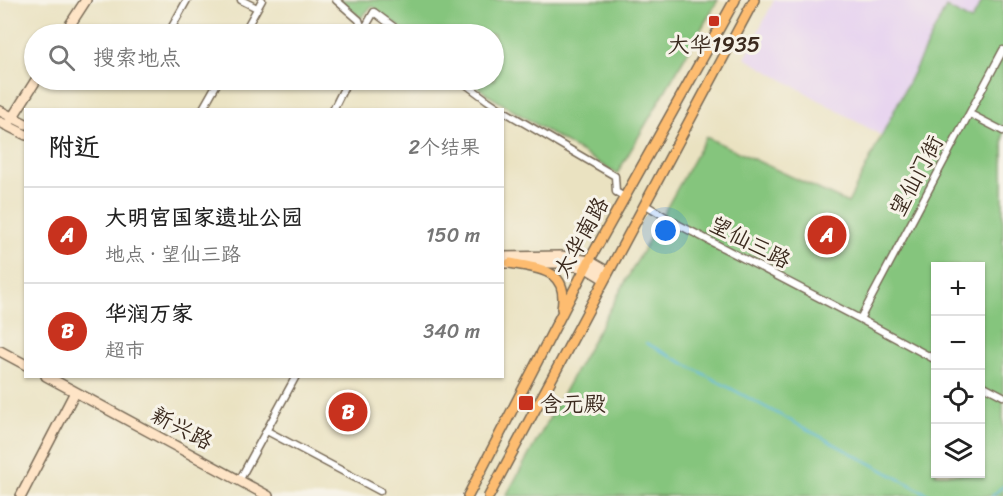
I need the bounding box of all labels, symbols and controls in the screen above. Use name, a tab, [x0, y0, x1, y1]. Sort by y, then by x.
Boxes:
marker: 大华1935	[707, 14, 721, 28]
search box	[24, 24, 504, 90]
place label: 大华1935	[668, 25, 760, 64]
text: 搜索地点	[93, 38, 181, 77]
icon: search	[45, 41, 78, 74]
text: 附近	[48, 124, 100, 170]
street label: 望仙门街	[878, 128, 954, 224]
text: 2个结果	[408, 130, 480, 165]
street label: 太华南路	[543, 189, 619, 285]
text: 大明宫国家遗址公园	[105, 198, 303, 237]
street label: 望仙三路	[702, 205, 798, 279]
pin: A	[808, 212, 846, 258]
your location	[651, 216, 680, 245]
text: A	[61, 218, 74, 253]
text: 150 m	[426, 218, 480, 253]
text: 地点 · 望仙三路	[105, 237, 241, 272]
map controls	[931, 262, 985, 478]
button: +	[931, 262, 985, 316]
text: 华润万家	[105, 294, 193, 333]
text: B	[61, 314, 74, 349]
text: 340 m	[423, 314, 480, 349]
button: −	[931, 316, 985, 370]
text: 超市	[105, 333, 145, 368]
button: locate	[931, 370, 985, 424]
place label: 含元殿	[540, 384, 606, 423]
pin: B	[328, 390, 368, 434]
marker: 含元殿	[517, 394, 535, 412]
street label: 新兴路	[144, 395, 220, 461]
button: layers	[931, 424, 985, 478]

